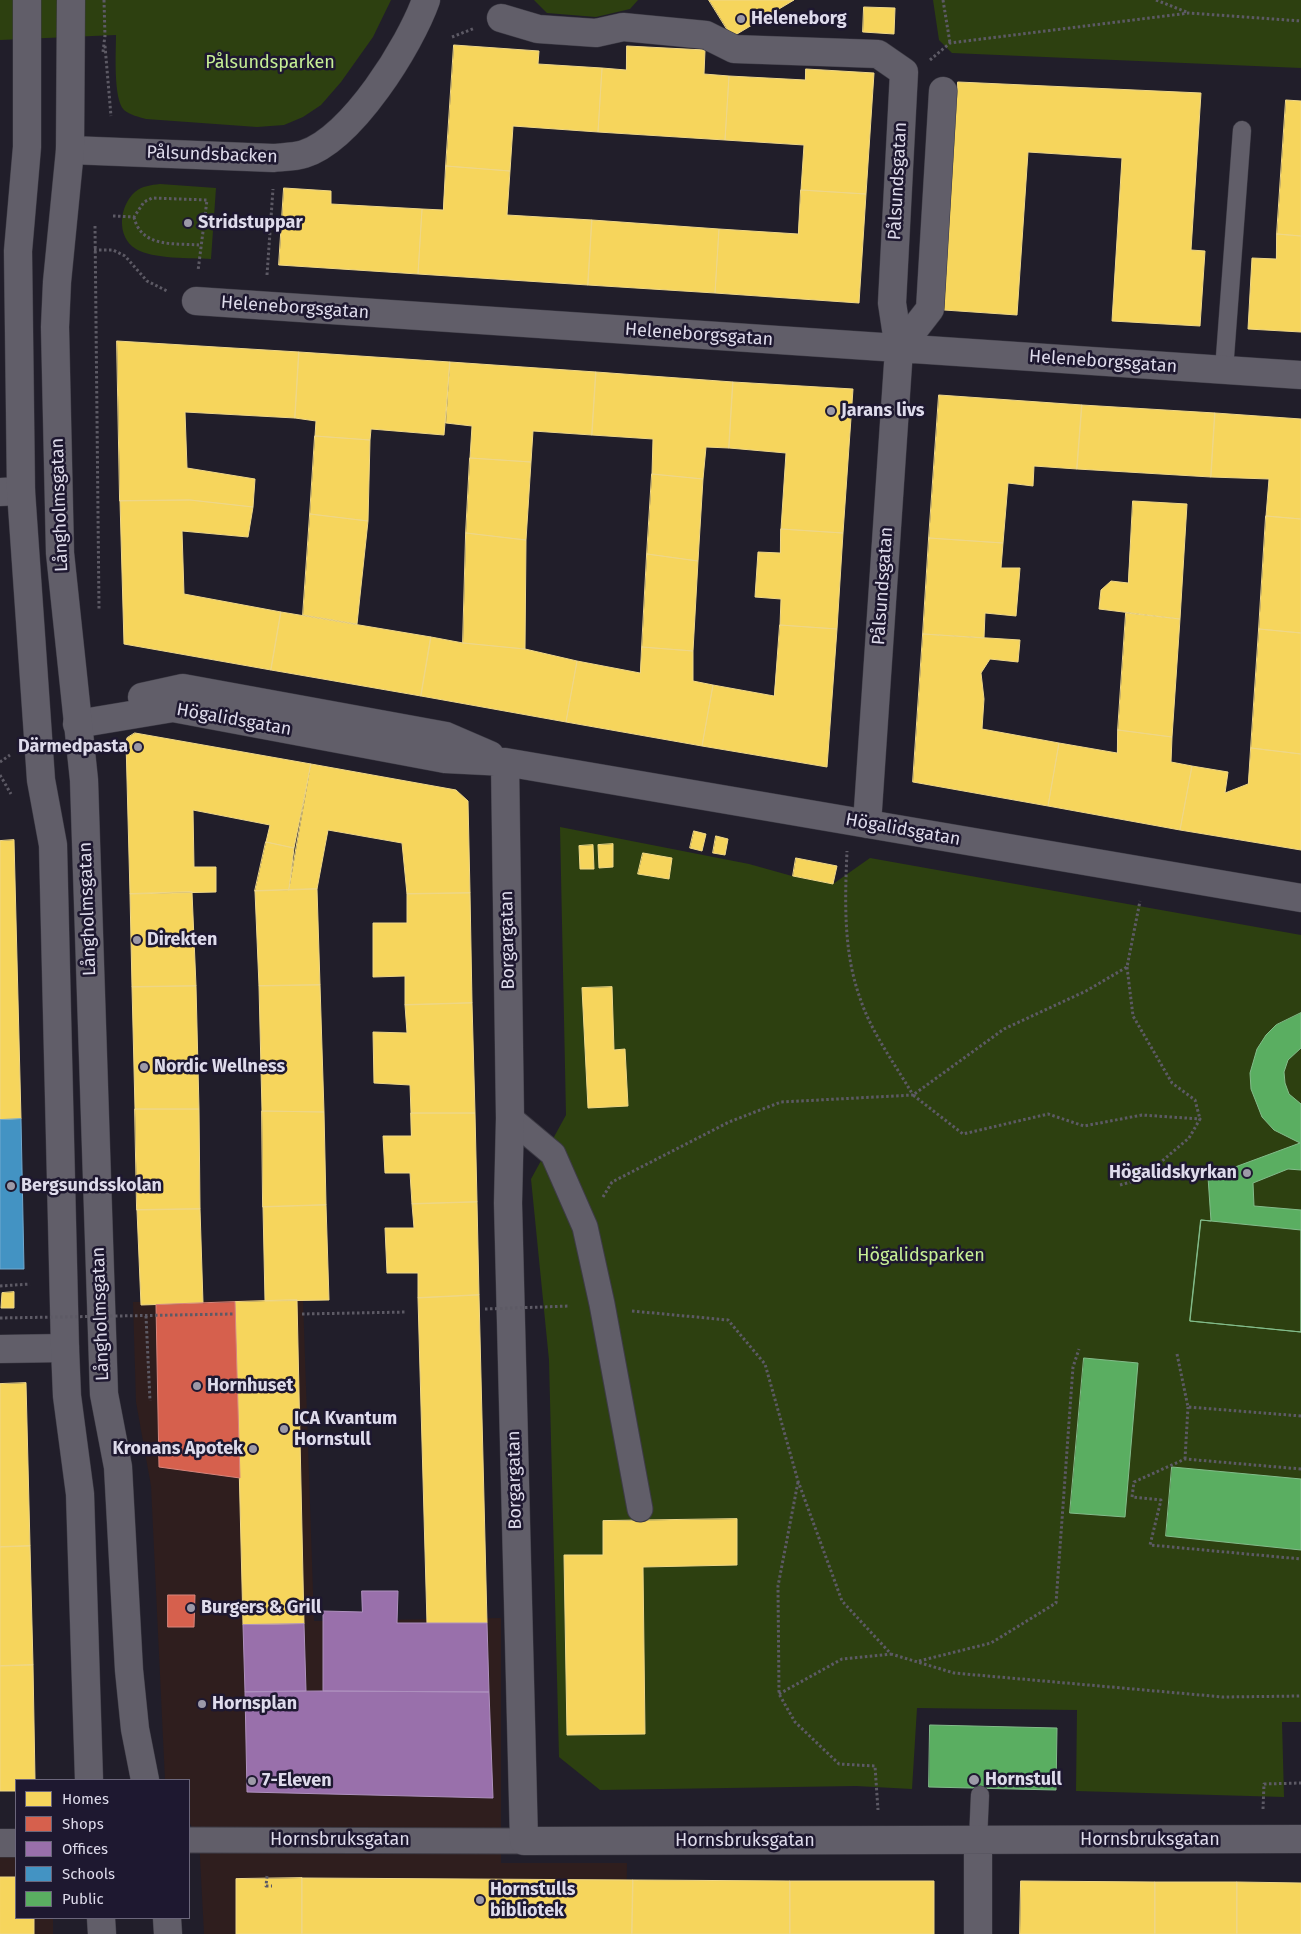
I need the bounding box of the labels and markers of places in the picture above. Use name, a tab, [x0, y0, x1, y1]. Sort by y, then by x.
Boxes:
place label: Heleneborg	[751, 8, 847, 30]
marker: Heleneborg	[735, 13, 747, 25]
place label: Stridstuppar	[198, 212, 303, 234]
marker: Stridstuppar	[182, 217, 194, 229]
place label: Jarans livs	[841, 400, 925, 422]
marker: Jarans livs	[825, 405, 837, 417]
place label: Därmedpasta	[18, 736, 128, 758]
marker: Därmedpasta	[132, 741, 144, 753]
place label: Direkten	[147, 929, 217, 951]
marker: Direkten	[131, 934, 143, 946]
place label: Nordic Wellness	[154, 1056, 285, 1078]
marker: Nordic Wellness	[138, 1061, 150, 1073]
place label: Högalidskyrkan	[1109, 1162, 1237, 1184]
marker: Högalidskyrkan	[1241, 1167, 1253, 1179]
place label: Bergsundsskolan	[21, 1175, 162, 1197]
marker: Bergsundsskolan	[5, 1180, 17, 1192]
place label: Hornhuset	[207, 1375, 293, 1397]
marker: Hornhuset	[191, 1380, 203, 1392]
place label: ICA Kvantum Hornstull	[294, 1408, 397, 1450]
marker: ICA Kvantum Hornstull	[278, 1423, 290, 1435]
place label: Kronans Apotek	[112, 1438, 243, 1460]
marker: Kronans Apotek	[247, 1443, 259, 1455]
place label: Burgers & Grill	[201, 1597, 321, 1619]
marker: Burgers & Grill	[185, 1602, 197, 1614]
place label: Hornsplan	[212, 1693, 297, 1715]
marker: Hornsplan	[196, 1698, 208, 1710]
place label: Hornstull	[985, 1769, 1062, 1791]
place label: 7-Eleven	[262, 1770, 332, 1792]
marker: Hornstull	[967, 1773, 981, 1787]
marker: 7-Eleven	[246, 1775, 258, 1787]
place label: Hornstulls bibliotek	[490, 1879, 575, 1922]
marker: Hornstulls bibliotek	[474, 1894, 486, 1906]

